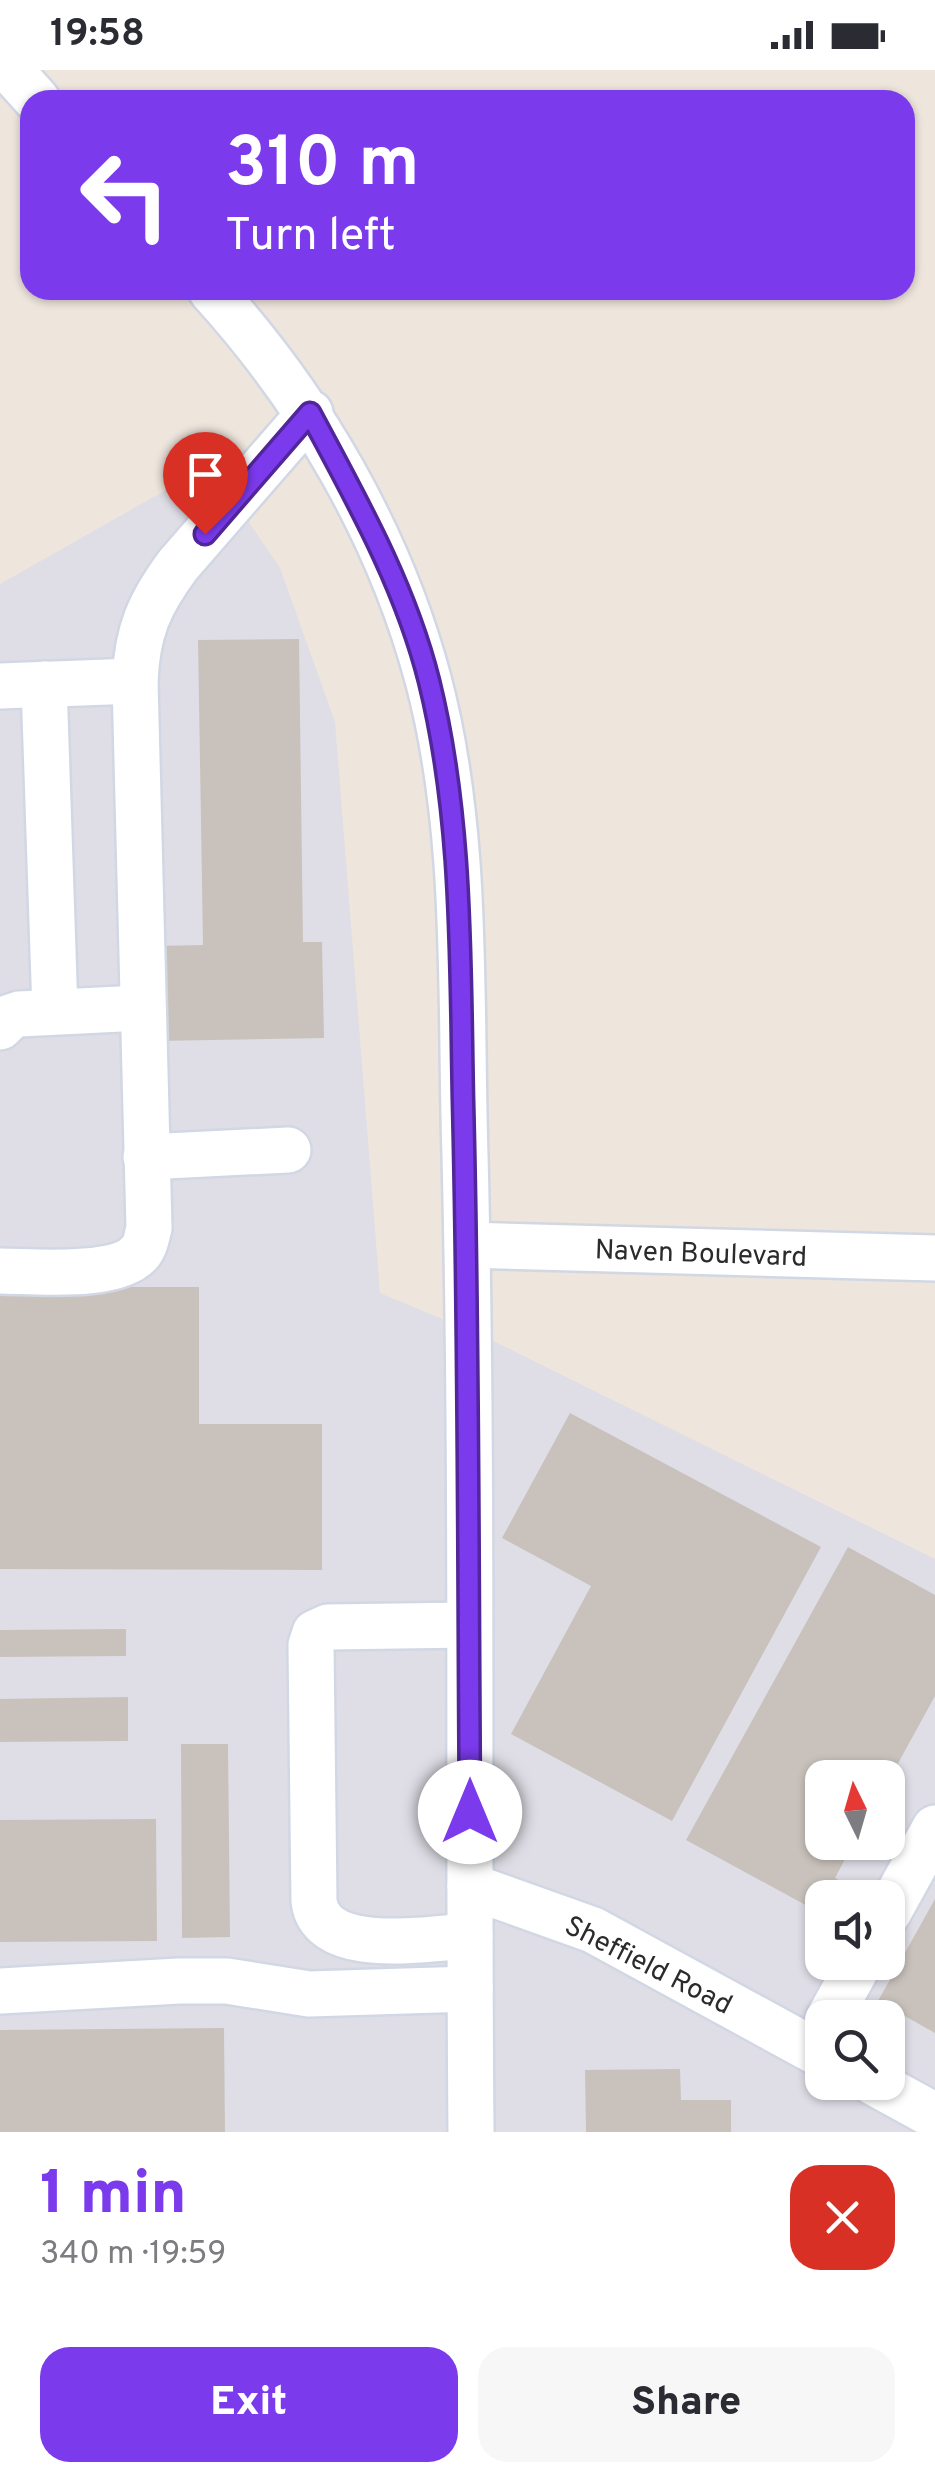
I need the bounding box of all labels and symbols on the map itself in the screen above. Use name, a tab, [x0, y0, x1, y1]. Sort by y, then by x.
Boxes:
pin	[163, 432, 248, 535]
street label: Naven Boulevard	[594, 1233, 808, 1277]
position arrow	[418, 1760, 522, 1864]
north arrow	[805, 1760, 905, 1860]
street label: Sheffield Road	[558, 1909, 738, 2024]

